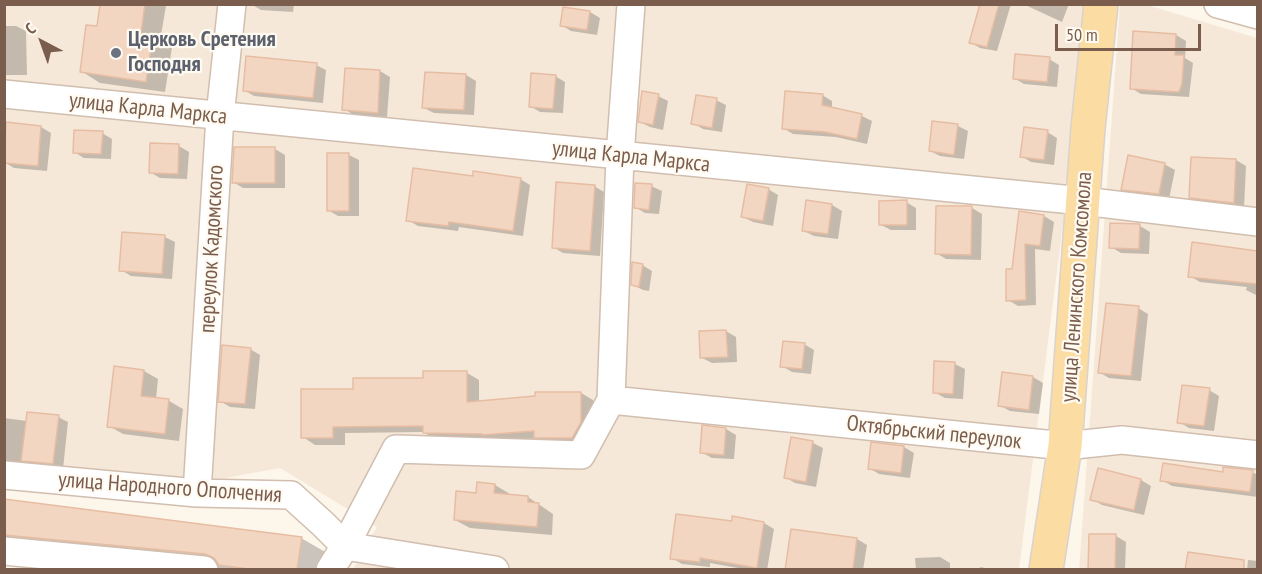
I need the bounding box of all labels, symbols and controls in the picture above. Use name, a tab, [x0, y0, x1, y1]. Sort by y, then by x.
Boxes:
north arrow	[12, 12, 72, 72]
scale bar	[1058, 12, 1204, 50]
text: С	[21, 18, 40, 38]
text: 50 m	[1066, 23, 1098, 46]
place label: Церковь Сретения Господня	[128, 27, 276, 78]
marker: Церковь Сретения Господня	[109, 46, 123, 60]
street label: улица Карла Маркса	[68, 88, 228, 130]
street label: улица Карла Маркса	[551, 136, 711, 178]
street label: переулок Кадомского	[194, 164, 230, 334]
street label: улица Ленинского Комсомола	[1056, 171, 1098, 403]
street label: Октябрьский переулок	[845, 411, 1023, 455]
street label: улица Народного Ополчения	[57, 467, 283, 509]

